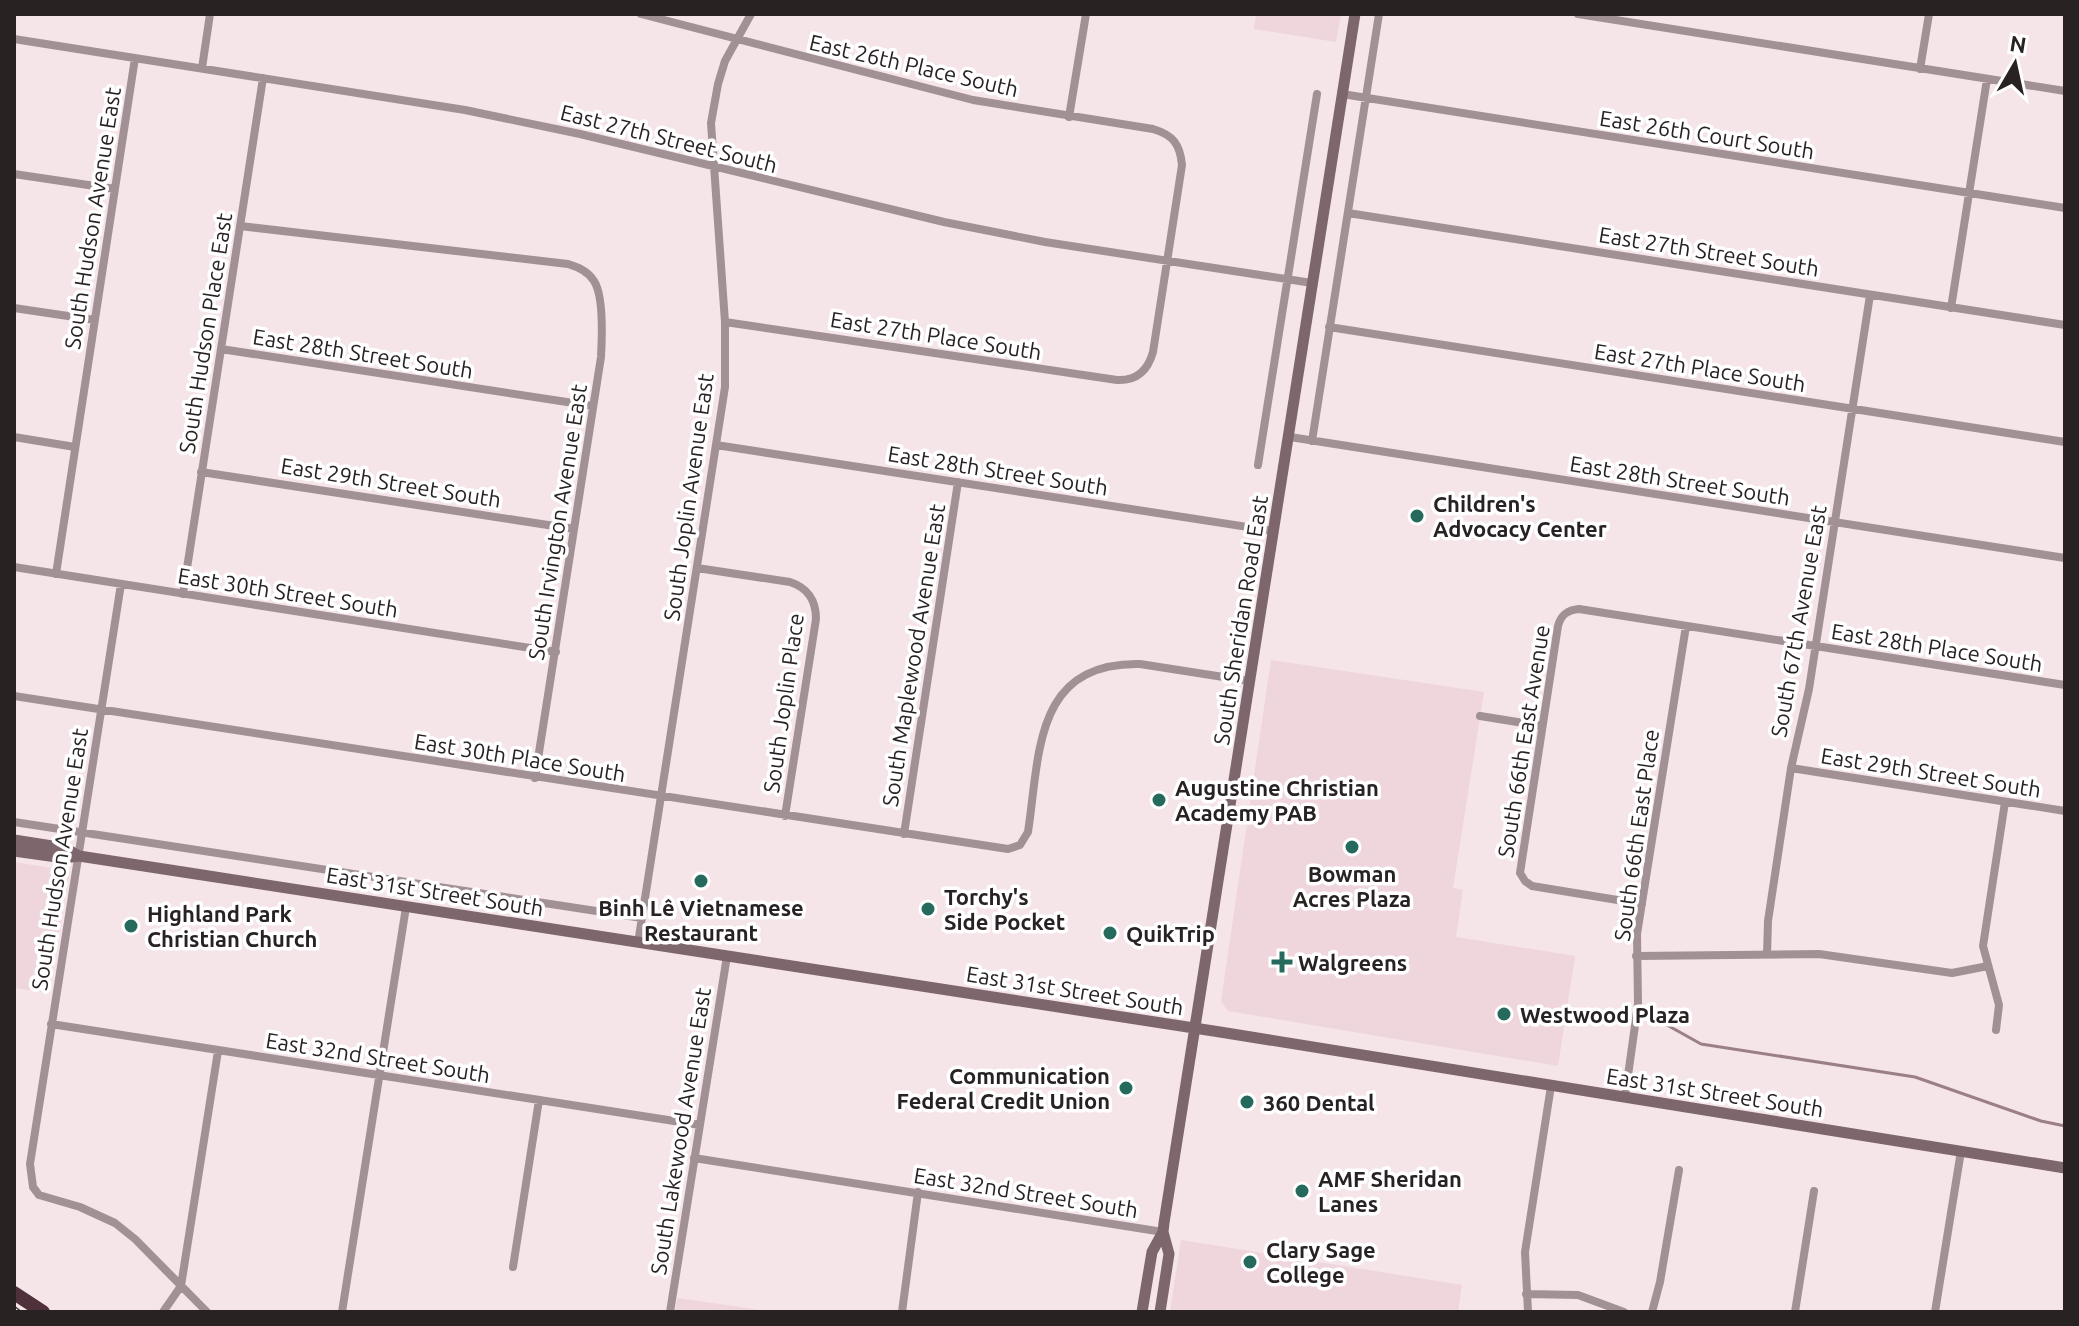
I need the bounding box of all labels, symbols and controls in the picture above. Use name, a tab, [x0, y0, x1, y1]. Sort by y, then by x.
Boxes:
north arrow	[1975, 24, 2055, 104]
street label: East 26th Place South	[807, 29, 1021, 101]
text: N	[2008, 30, 2028, 57]
street label: South Hudson Avenue East	[59, 85, 125, 351]
street label: East 27th Street South	[558, 99, 780, 177]
street label: East 26th Court South	[1598, 105, 1816, 163]
street label: South Hudson Place East	[174, 210, 236, 455]
street label: East 27th Street South	[1597, 221, 1821, 281]
street label: East 27th Place South	[829, 306, 1043, 364]
street label: East 28th Street South	[251, 323, 475, 383]
street label: East 27th Place South	[1593, 338, 1807, 396]
street label: South Joplin Avenue East	[658, 371, 718, 622]
street label: South Irvington Avenue East	[523, 382, 591, 662]
street label: East 28th Street South	[886, 440, 1110, 500]
street label: East 28th Street South	[1568, 450, 1792, 510]
street label: East 29th Street South	[279, 452, 503, 512]
place label: Children's Advocacy Center	[1433, 491, 1607, 541]
street label: South Sheridan Road East	[1208, 493, 1272, 747]
street label: South Maplewood Avenue East	[877, 502, 949, 808]
street label: South 67th Avenue East	[1765, 503, 1831, 739]
marker: Children's Advocacy Center	[1408, 507, 1426, 525]
street label: East 30th Street South	[176, 562, 400, 622]
street label: South Joplin Place	[758, 612, 808, 794]
street label: East 28th Place South	[1830, 618, 2044, 676]
street label: South 66th East Avenue	[1492, 623, 1554, 859]
street label: South Hudson Avenue East	[26, 726, 92, 992]
street label: South 66th East Place	[1609, 727, 1663, 943]
street label: East 30th Place South	[413, 728, 627, 786]
street label: East 29th Street South	[1819, 742, 2043, 802]
place label: Augustine Christian Academy PAB	[1175, 775, 1379, 825]
marker: Augustine Christian Academy PAB	[1150, 791, 1168, 809]
marker: Bowman Acres Plaza	[1343, 838, 1361, 856]
street label: East 31st Street South	[325, 861, 545, 921]
place label: Bowman Acres Plaza	[1293, 861, 1411, 911]
marker: Binh Lê Vietnamese Restaurant	[692, 872, 710, 890]
place label: Torchy's Side Pocket	[944, 884, 1065, 934]
place label: Binh Lê Vietnamese Restaurant	[598, 895, 804, 945]
marker: Torchy's Side Pocket	[919, 900, 937, 918]
place label: Highland Park Christian Church	[147, 901, 317, 951]
marker: Highland Park Christian Church	[122, 917, 140, 935]
place label: QuikTrip	[1126, 921, 1215, 946]
marker: QuikTrip	[1101, 924, 1119, 942]
place label: Walgreens	[1298, 950, 1407, 975]
marker: Walgreens	[1273, 953, 1291, 971]
street label: East 31st Street South	[965, 960, 1185, 1020]
street label: South Lakewood Avenue East	[645, 985, 715, 1276]
place label: Westwood Plaza	[1520, 1002, 1690, 1027]
marker: Westwood Plaza	[1495, 1005, 1513, 1023]
street label: East 32nd Street South	[264, 1027, 492, 1087]
street label: East 31st Street South	[1605, 1062, 1825, 1122]
place label: Communication Federal Credit Union	[896, 1063, 1110, 1113]
marker: Communication Federal Credit Union	[1117, 1079, 1135, 1097]
place label: 360 Dental	[1263, 1090, 1375, 1115]
marker: 360 Dental	[1238, 1093, 1256, 1111]
street label: East 32nd Street South	[912, 1162, 1140, 1222]
place label: AMF Sheridan Lanes	[1318, 1166, 1462, 1216]
marker: AMF Sheridan Lanes	[1293, 1182, 1311, 1200]
place label: Clary Sage College	[1266, 1237, 1376, 1287]
marker: Clary Sage College	[1241, 1253, 1259, 1271]

